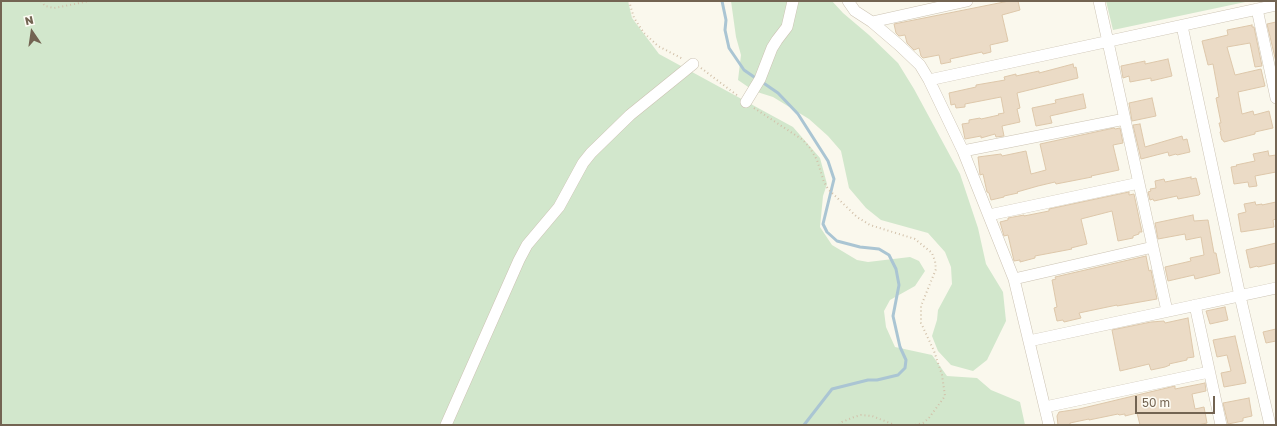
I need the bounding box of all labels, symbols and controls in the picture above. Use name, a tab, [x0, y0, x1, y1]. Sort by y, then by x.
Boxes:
north arrow	[12, 12, 52, 52]
text: N	[24, 13, 35, 27]
scale bar	[1137, 388, 1217, 414]
text: 50 m	[1142, 395, 1170, 410]

